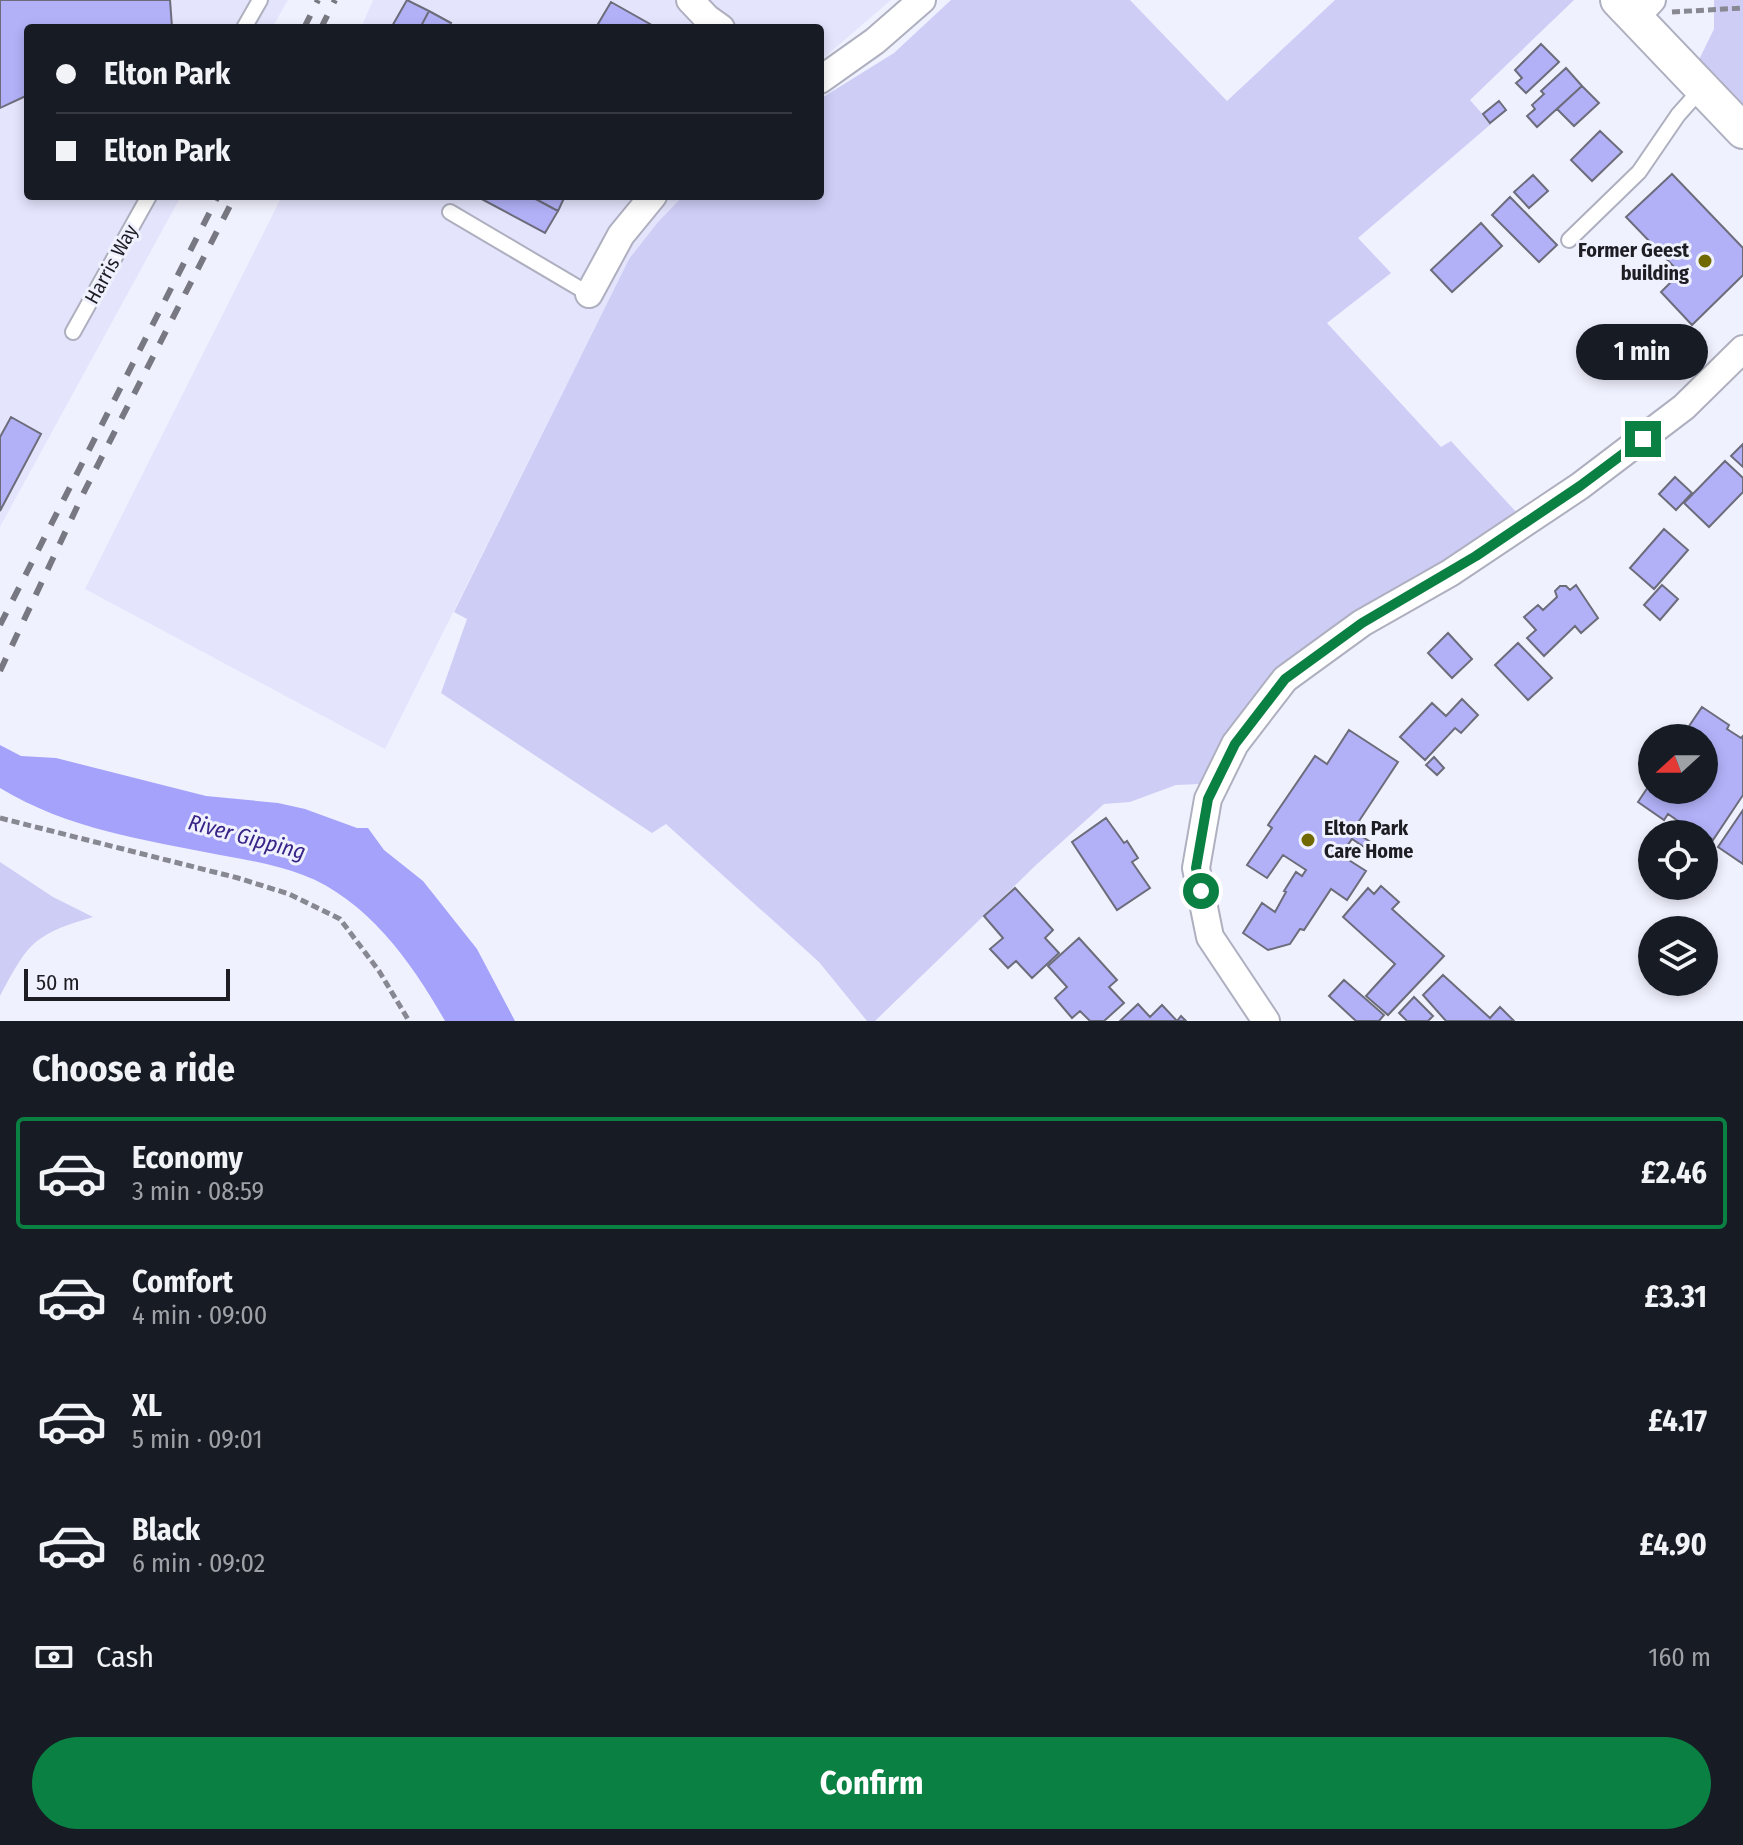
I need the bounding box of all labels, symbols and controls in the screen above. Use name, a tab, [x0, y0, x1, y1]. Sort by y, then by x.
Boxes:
text: Elton Park	[104, 56, 230, 92]
text: Elton Park	[104, 133, 230, 169]
street label: Harris Way	[79, 220, 143, 308]
place label: Former Geest building	[1578, 238, 1690, 285]
marker: Former Geest building	[1696, 252, 1714, 270]
callout: 1 min	[1577, 323, 1709, 379]
text: 1 min	[1614, 336, 1670, 367]
route end	[1625, 421, 1661, 457]
north arrow	[1638, 724, 1718, 804]
map controls	[1638, 724, 1718, 996]
water label: River Gipping	[186, 808, 308, 866]
place label: Elton Park Care Home	[1324, 816, 1413, 863]
button: locate	[1638, 820, 1718, 900]
marker: Elton Park Care Home	[1299, 831, 1317, 849]
route start	[1183, 873, 1219, 909]
button: layers	[1638, 916, 1718, 996]
scale bar	[24, 965, 230, 1001]
text: 50 m	[36, 969, 80, 996]
text: Choose a ride	[32, 1047, 235, 1091]
icon: car	[36, 1137, 108, 1209]
text: Economy	[132, 1140, 243, 1176]
text: £2.46	[1641, 1155, 1707, 1191]
text: 3 min · 08:59	[132, 1176, 264, 1207]
icon: car	[36, 1261, 108, 1333]
text: Comfort	[132, 1264, 233, 1300]
text: £3.31	[1644, 1279, 1707, 1315]
text: 4 min · 09:00	[132, 1300, 267, 1331]
icon: car	[36, 1385, 108, 1457]
text: XL	[132, 1388, 162, 1424]
text: £4.17	[1648, 1403, 1707, 1439]
text: 5 min · 09:01	[132, 1424, 263, 1455]
icon: car	[36, 1509, 108, 1581]
text: Black	[132, 1512, 200, 1548]
text: £4.90	[1639, 1527, 1707, 1563]
text: 6 min · 09:02	[132, 1548, 265, 1579]
icon: cash	[32, 1635, 76, 1679]
text: Cash	[96, 1639, 154, 1675]
text: 160 m	[1648, 1642, 1711, 1673]
button: Confirm	[32, 1737, 1711, 1829]

